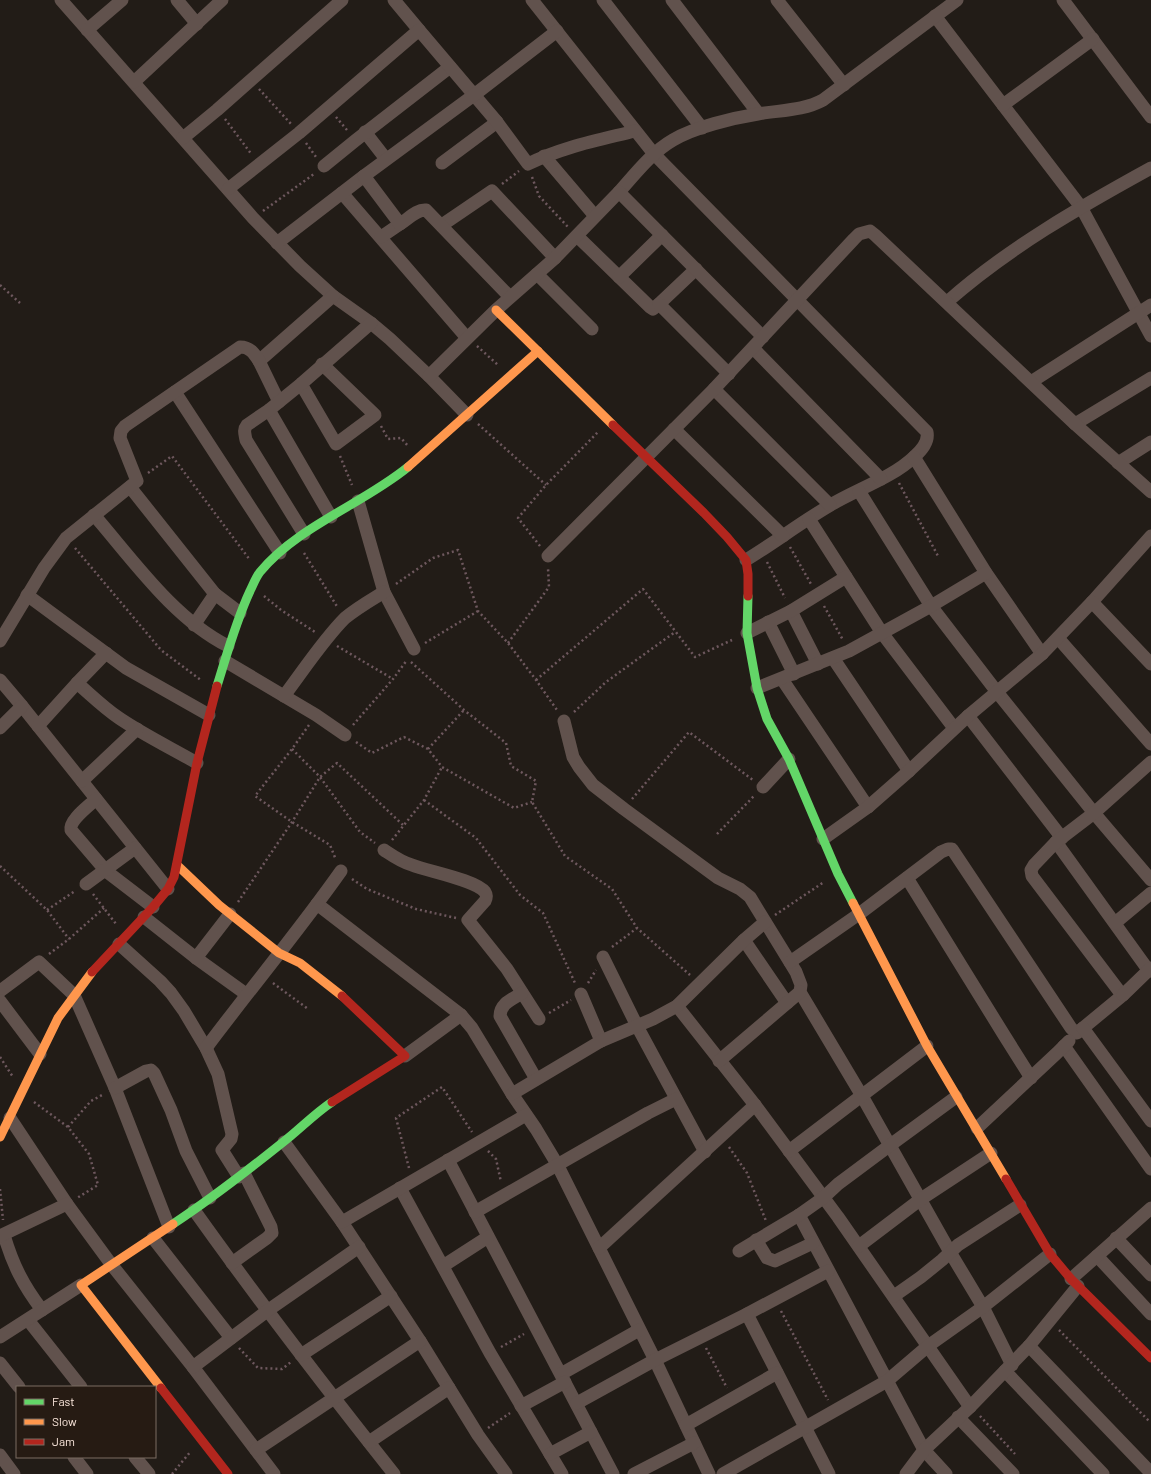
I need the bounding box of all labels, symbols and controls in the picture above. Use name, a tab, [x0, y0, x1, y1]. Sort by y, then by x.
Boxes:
legend	[16, 1386, 156, 1458]
text: Fast	[52, 1394, 75, 1408]
text: Slow	[52, 1414, 77, 1428]
text: Jam	[52, 1434, 75, 1448]

